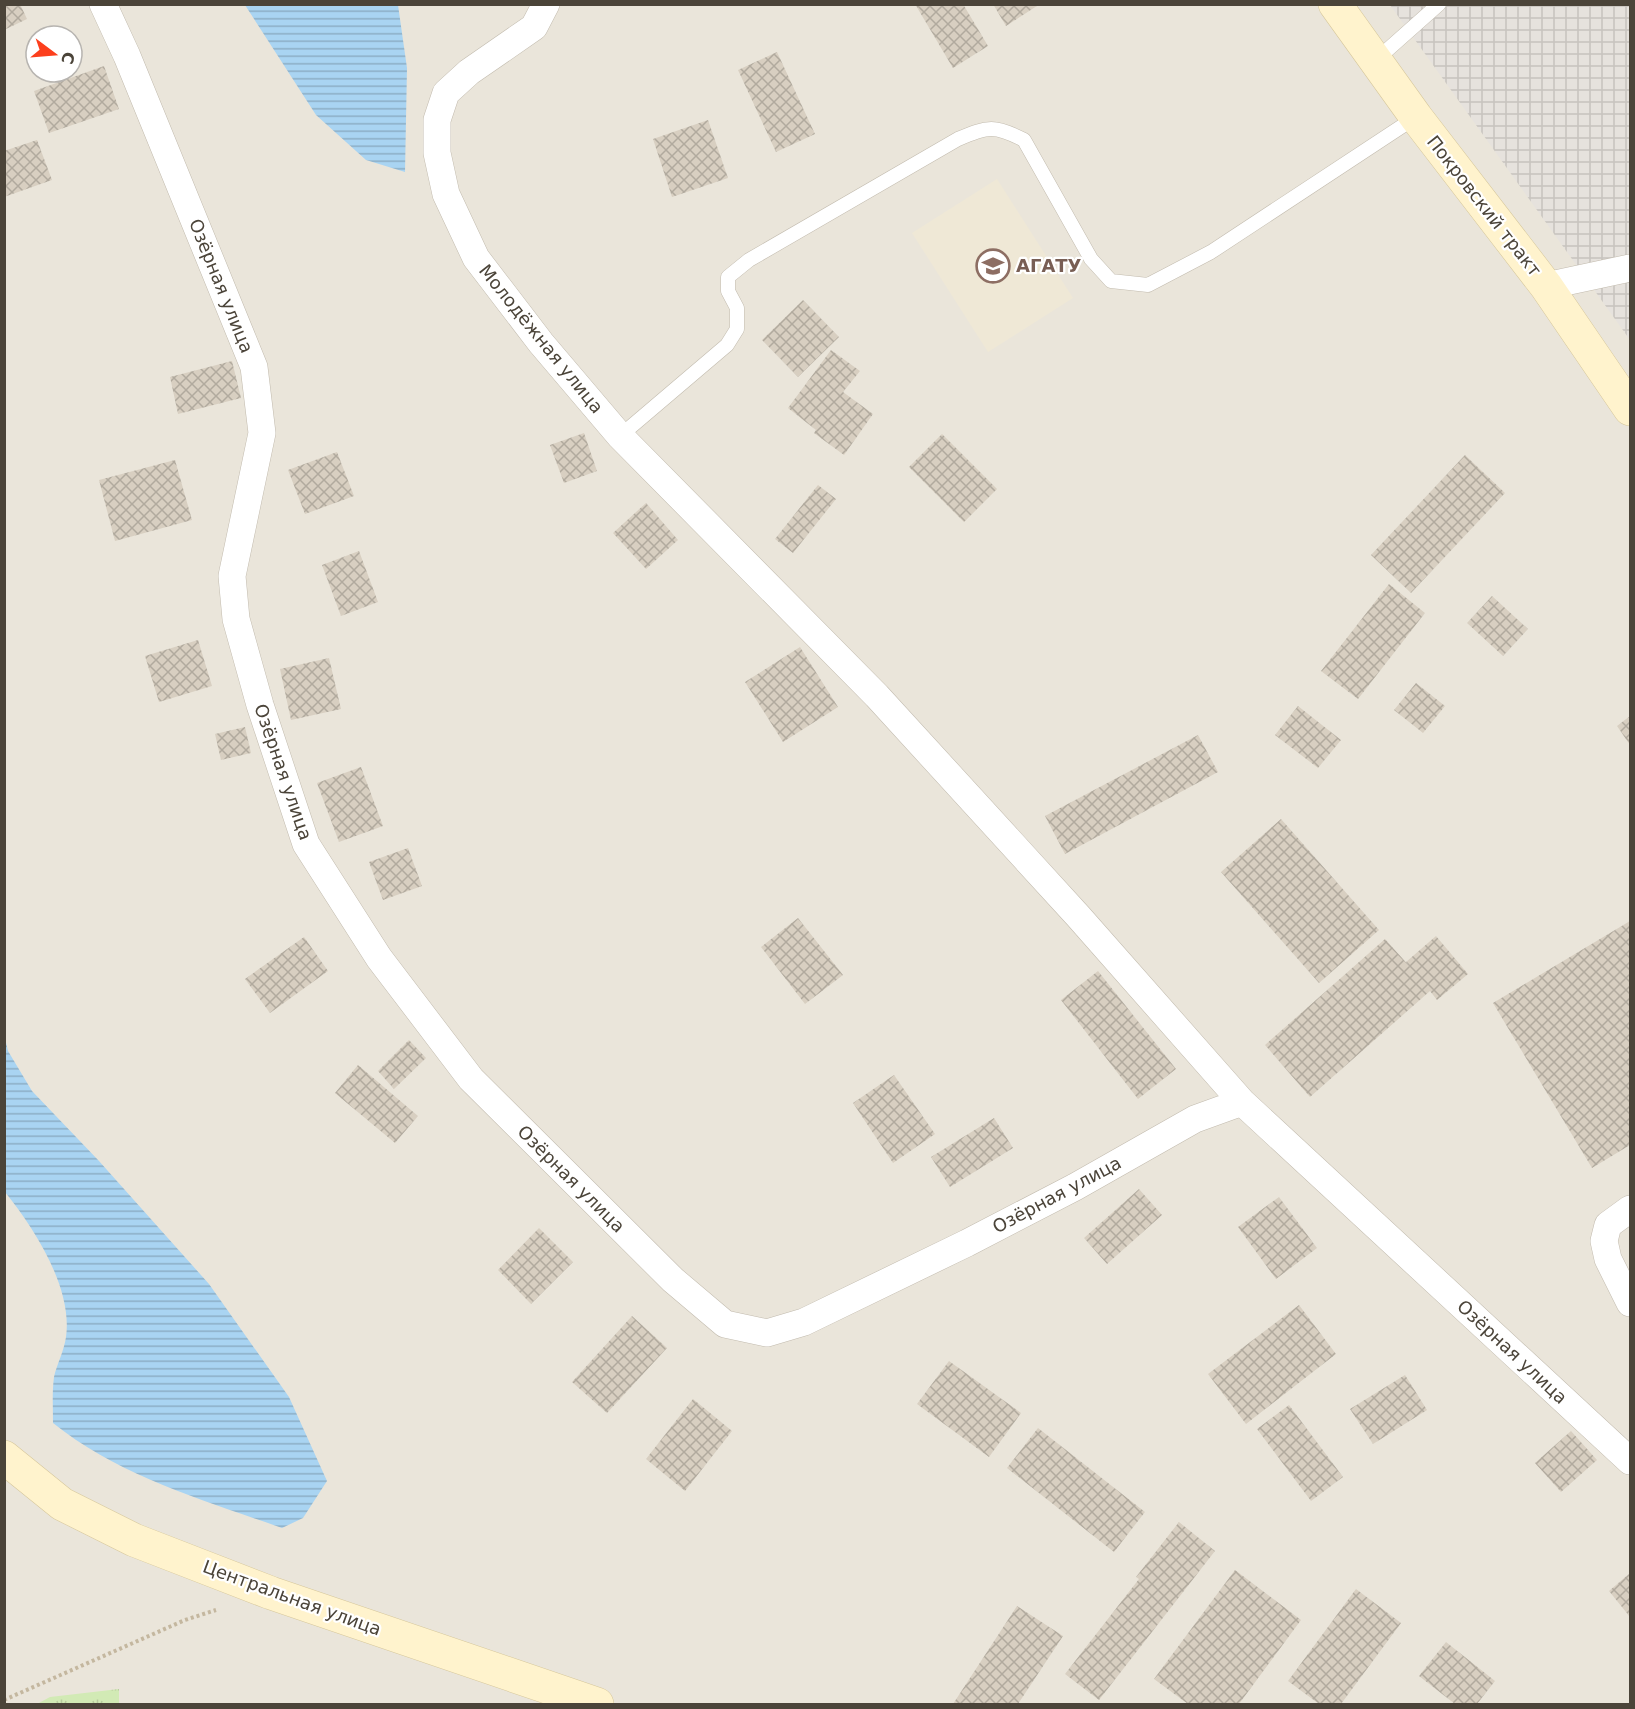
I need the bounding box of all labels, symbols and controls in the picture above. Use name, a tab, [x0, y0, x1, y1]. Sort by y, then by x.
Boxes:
north arrow	[24, 24, 84, 84]
text: С	[57, 50, 79, 66]
street label: Покровский тракт	[1423, 131, 1546, 280]
street label: Озёрная улица	[185, 216, 258, 356]
school or university icon: АГАТУ	[975, 248, 1011, 284]
place label: АГАТУ	[1016, 255, 1082, 276]
street label: Молодёжная улица	[475, 260, 608, 417]
street label: Озёрная улица	[250, 701, 317, 843]
street label: Озёрная улица	[513, 1121, 629, 1237]
street label: Озёрная улица	[989, 1152, 1125, 1237]
street label: Озёрная улица	[1453, 1295, 1572, 1408]
street label: Центральная улица	[200, 1555, 384, 1640]

